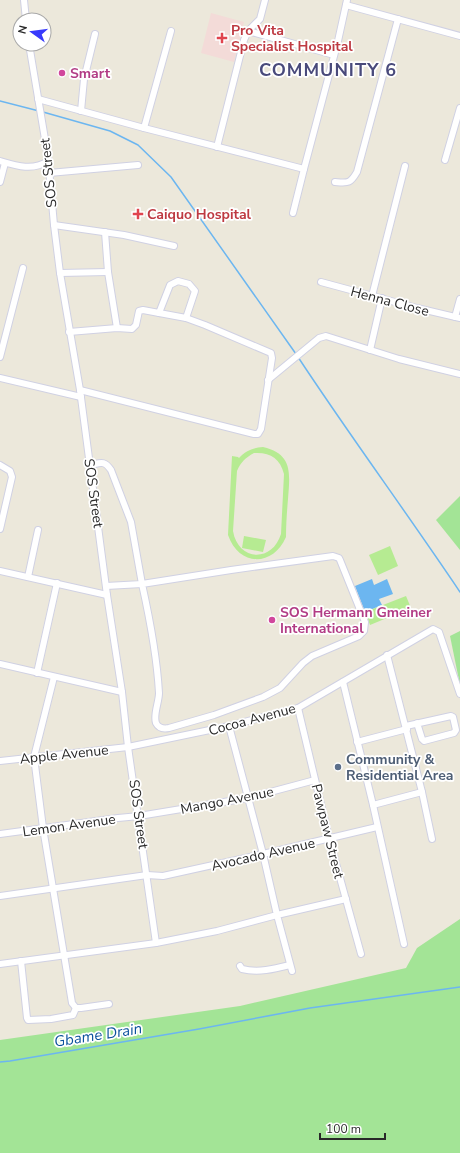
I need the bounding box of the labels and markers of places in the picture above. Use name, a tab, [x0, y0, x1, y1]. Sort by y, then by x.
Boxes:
place label: Pro Vita Specialist Hospital	[231, 21, 353, 56]
marker: Pro Vita Specialist Hospital	[216, 32, 228, 44]
place label: Smart	[70, 64, 111, 83]
marker: Smart	[57, 68, 67, 78]
place label: Caiquo Hospital	[147, 205, 252, 224]
marker: Caiquo Hospital	[132, 208, 144, 220]
place label: SOS Hermann Gmeiner International	[280, 603, 432, 638]
marker: SOS Hermann Gmeiner International	[267, 615, 277, 625]
place label: Community & Residential Area	[346, 750, 453, 785]
marker: Community & Residential Area	[333, 762, 343, 772]

